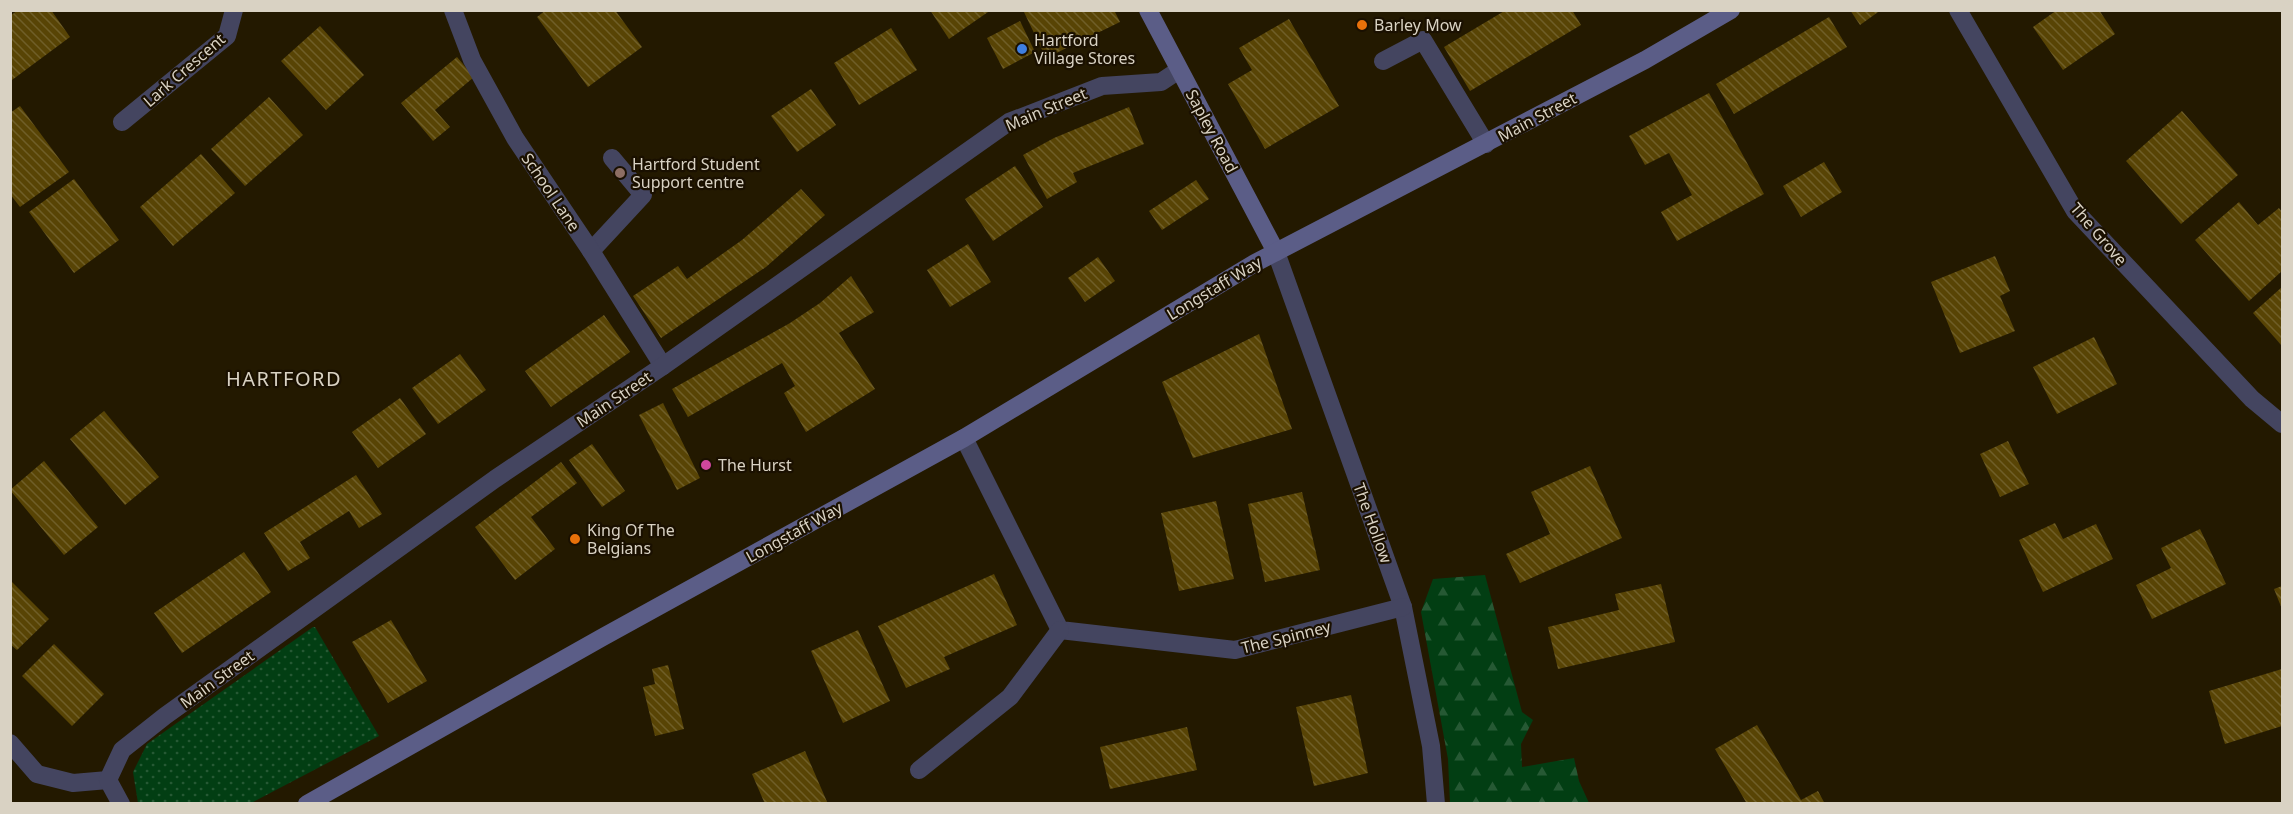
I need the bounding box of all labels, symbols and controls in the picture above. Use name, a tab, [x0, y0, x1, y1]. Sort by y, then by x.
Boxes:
place label: Barley Mow	[1374, 14, 1462, 36]
marker: Barley Mow	[1355, 18, 1369, 32]
street label: Lark Crescent	[138, 28, 230, 112]
place label: Hartford Village Stores	[1034, 29, 1135, 69]
marker: Hartford Village Stores	[1015, 42, 1029, 56]
street label: Main Street	[1002, 82, 1090, 136]
street label: Sapley Road	[1181, 86, 1243, 176]
street label: Main Street	[1494, 87, 1580, 147]
street label: School Lane	[517, 148, 585, 236]
place label: Hartford Student Support centre	[632, 153, 760, 193]
marker: Hartford Student Support centre	[613, 166, 627, 180]
street label: The Grove	[2066, 198, 2132, 270]
street label: Longstaff Way	[1162, 251, 1266, 325]
district label: HARTFORD	[226, 365, 342, 392]
street label: Main Street	[572, 366, 656, 432]
place label: The Hurst	[718, 454, 792, 476]
marker: The Hurst	[699, 458, 713, 472]
street label: The Hollow	[1348, 480, 1398, 566]
street label: Longstaff Way	[742, 496, 847, 568]
place label: King Of The Belgians	[587, 519, 675, 559]
marker: King Of The Belgians	[568, 532, 582, 546]
street label: The Spinney	[1239, 615, 1334, 659]
street label: Main Street	[176, 645, 259, 713]

